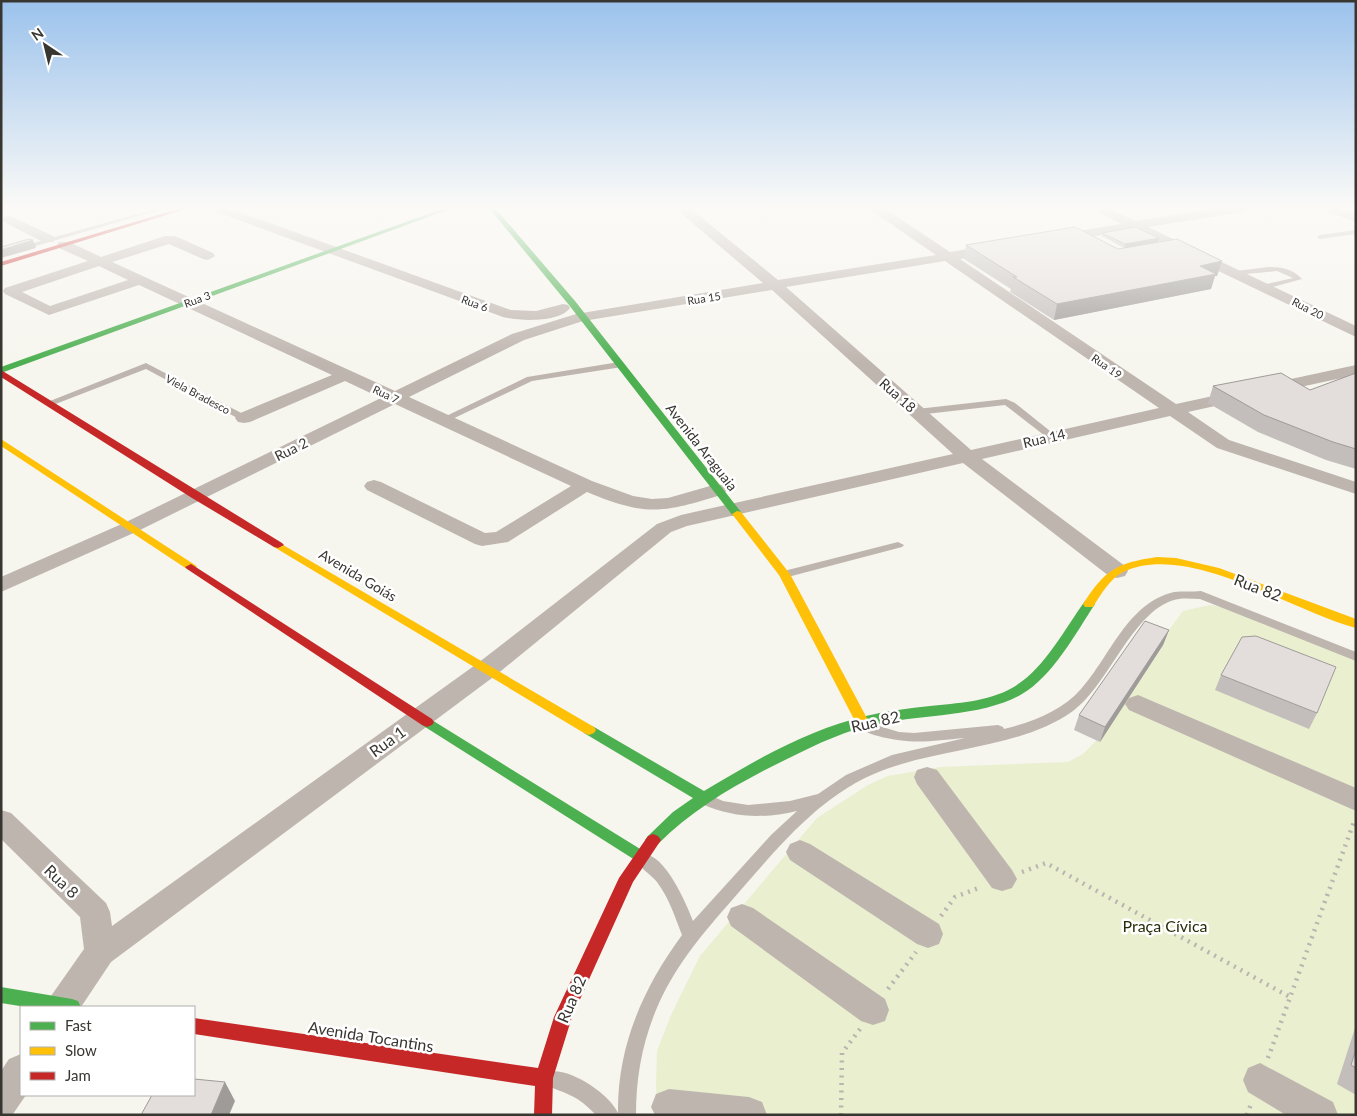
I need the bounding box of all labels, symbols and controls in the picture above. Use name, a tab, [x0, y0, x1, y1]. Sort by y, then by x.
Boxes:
north arrow	[20, 20, 70, 70]
text: N	[28, 24, 47, 44]
street label: Rua 3	[182, 288, 212, 310]
street label: Rua 15	[686, 289, 722, 307]
street label: Rua 6	[460, 292, 490, 314]
street label: Rua 20	[1290, 295, 1327, 322]
street label: Rua 19	[1089, 351, 1125, 381]
street label: Viela Bradesco	[163, 372, 233, 416]
street label: Rua 18	[876, 374, 920, 416]
street label: Rua 7	[371, 382, 401, 406]
street label: Avenida Araguaia	[663, 400, 741, 494]
street label: Rua 14	[1021, 425, 1067, 451]
street label: Rua 2	[272, 434, 310, 464]
street label: Avenida Goiás	[316, 545, 400, 605]
street label: Rua 82	[1232, 569, 1284, 605]
street label: Rua 82	[849, 706, 901, 736]
street label: Rua 1	[365, 722, 409, 760]
street label: Rua 8	[41, 860, 83, 902]
park label: Praça Cívica	[1122, 916, 1208, 935]
street label: Rua 82	[553, 973, 589, 1025]
legend	[20, 1006, 195, 1096]
text: Fast	[65, 1016, 92, 1034]
street label: Avenida Tocantins	[307, 1017, 435, 1055]
text: Slow	[65, 1041, 97, 1059]
text: Jam	[65, 1066, 91, 1084]

